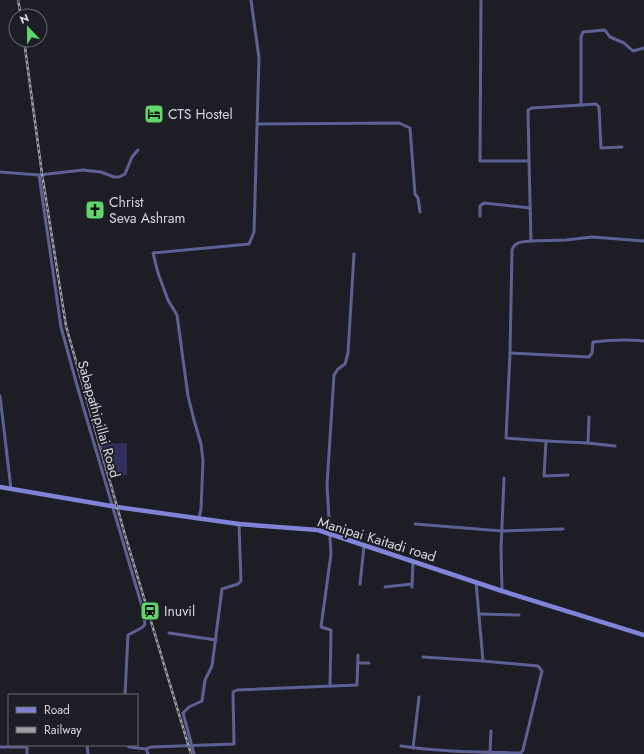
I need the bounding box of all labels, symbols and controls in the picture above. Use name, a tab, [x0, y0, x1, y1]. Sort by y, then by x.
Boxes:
north arrow	[8, 8, 48, 48]
text: N	[17, 10, 31, 28]
hotel icon: CTS Hostel	[143, 103, 165, 125]
place label: CTS Hostel	[168, 104, 233, 124]
place label: Christ Seva Ashram	[109, 192, 185, 228]
church icon: Christ Seva Ashram	[84, 199, 106, 221]
street label: Sabapathipillai Road	[73, 358, 125, 480]
street label: Manipai Kaitadi road	[315, 511, 439, 567]
station icon: Inuvil	[139, 600, 161, 622]
place label: Inuvil	[164, 601, 195, 621]
legend	[8, 694, 138, 746]
text: Road	[44, 701, 70, 719]
text: Railway	[44, 721, 82, 739]

